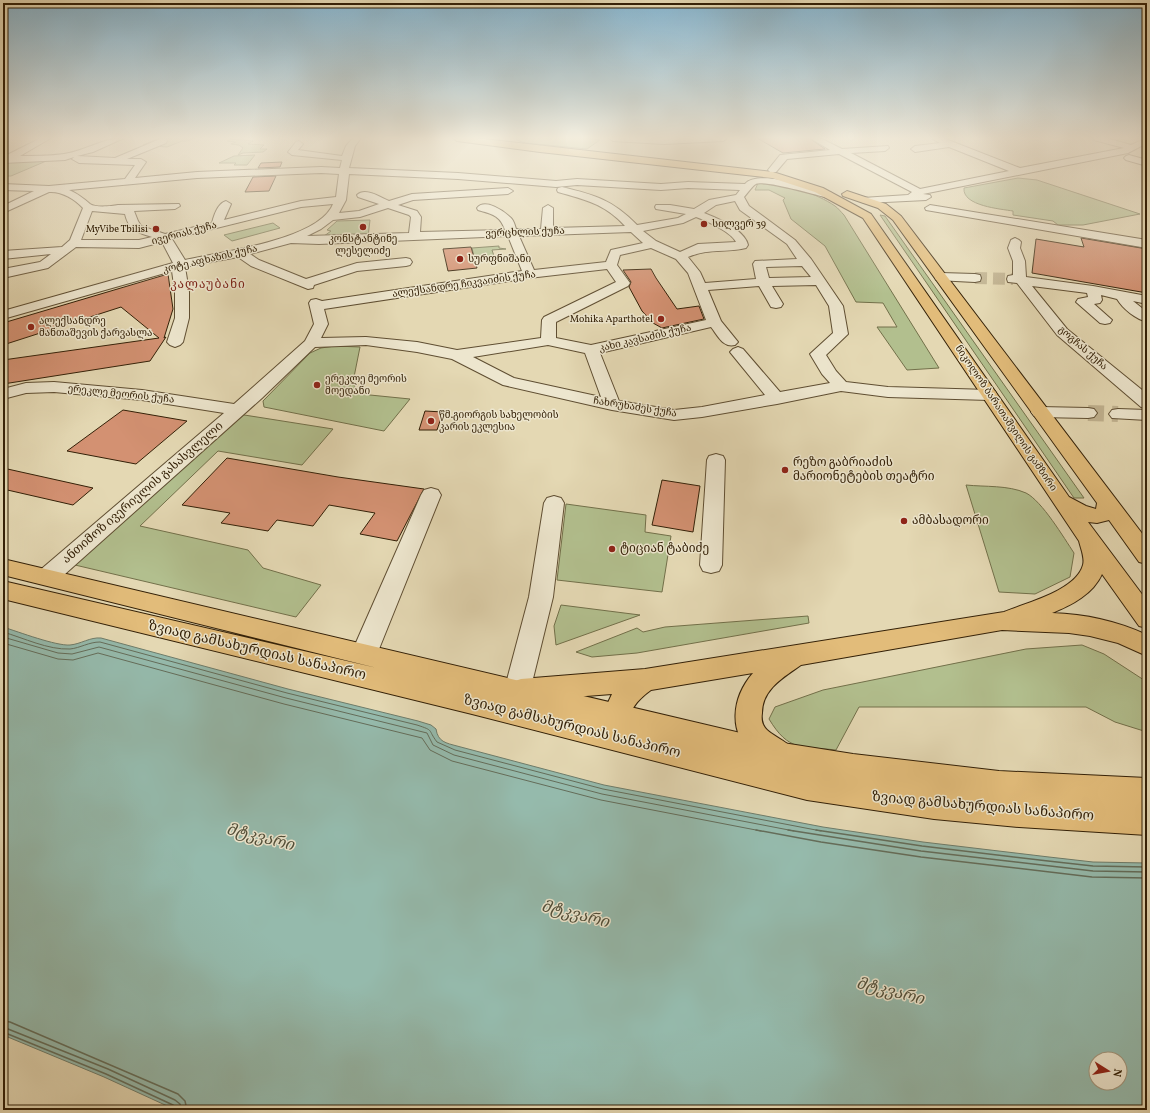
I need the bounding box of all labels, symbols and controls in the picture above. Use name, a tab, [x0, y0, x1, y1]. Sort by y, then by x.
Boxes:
place label: სილვერ 39	[712, 217, 766, 231]
street label: ივერიას ქუჩა	[150, 218, 218, 248]
marker: სილვერ 39	[699, 219, 709, 229]
place label: MyVibe Tbilisi	[86, 222, 148, 236]
marker: კონსტანტინე ლესელიძე	[358, 222, 368, 232]
marker: MyVibe Tbilisi	[151, 224, 161, 234]
street label: ვერცხლის ქუჩა	[485, 224, 565, 240]
place label: კონსტანტინე ლესელიძე	[328, 232, 398, 258]
street label: კოტე აფხაზის ქუჩა	[161, 241, 259, 277]
place label: სურფნიშანი	[468, 252, 531, 266]
marker: სურფნიშანი	[455, 254, 465, 264]
street label: ალექსანდრე ჩიკვაიძის ქუჩა	[391, 267, 537, 301]
district label: კალაუბანი	[170, 277, 246, 293]
place label: Mohika Aparthotel	[570, 312, 653, 326]
place label: ალექსანდრე მანთაშევის ქარვასლა	[39, 314, 152, 340]
marker: Mohika Aparthotel	[656, 314, 666, 324]
street label: კახი კავსაძის ქუჩა	[597, 321, 693, 355]
marker: ალექსანდრე მანთაშევის ქარვასლა	[26, 322, 36, 332]
street label: გოგჩას ქუჩა	[1055, 323, 1111, 373]
street label: ნიკოლოზ ბარათაშვილის გამზირი	[952, 342, 1061, 494]
place label: ერეკლე მეორის მოედანი	[325, 372, 407, 398]
marker: ერეკლე მეორის მოედანი	[312, 380, 322, 390]
street label: ერეკლე მეორის ქუჩა	[67, 381, 175, 407]
street label: ჩახრუხაძეს ქუჩა	[592, 393, 678, 421]
place label: წმ.გიორგის სახელობის კარის ეკლესია	[439, 408, 559, 434]
marker: წმ.გიორგის სახელობის კარის ეკლესია	[426, 416, 436, 426]
street label: ანთიმოზ ივერიელის გასასვლელი	[59, 418, 227, 567]
place label: რეზო გაბრიაძის მარიონეტების თეატრი	[793, 455, 935, 485]
marker: რეზო გაბრიაძის მარიონეტების თეატრი	[780, 465, 790, 475]
place label: ამბასადორი	[912, 513, 989, 529]
marker: ამბასადორი	[899, 516, 909, 526]
place label: ტიციან ტაბიძე	[620, 541, 709, 557]
marker: ტიციან ტაბიძე	[607, 544, 617, 554]
street label: ზვიად გამსახურდიას სანაპირო	[146, 617, 368, 685]
street label: ზვიად გამსახურდიას სანაპირო	[462, 691, 682, 763]
street label: ზვიად გამსახურდიას სანაპირო	[871, 788, 1095, 826]
water label: მტკვარი	[224, 819, 297, 857]
water label: მტკვარი	[539, 896, 612, 934]
water label: მტკვარი	[854, 973, 927, 1011]
north arrow	[1088, 1051, 1128, 1091]
text: N	[1108, 1067, 1124, 1078]

